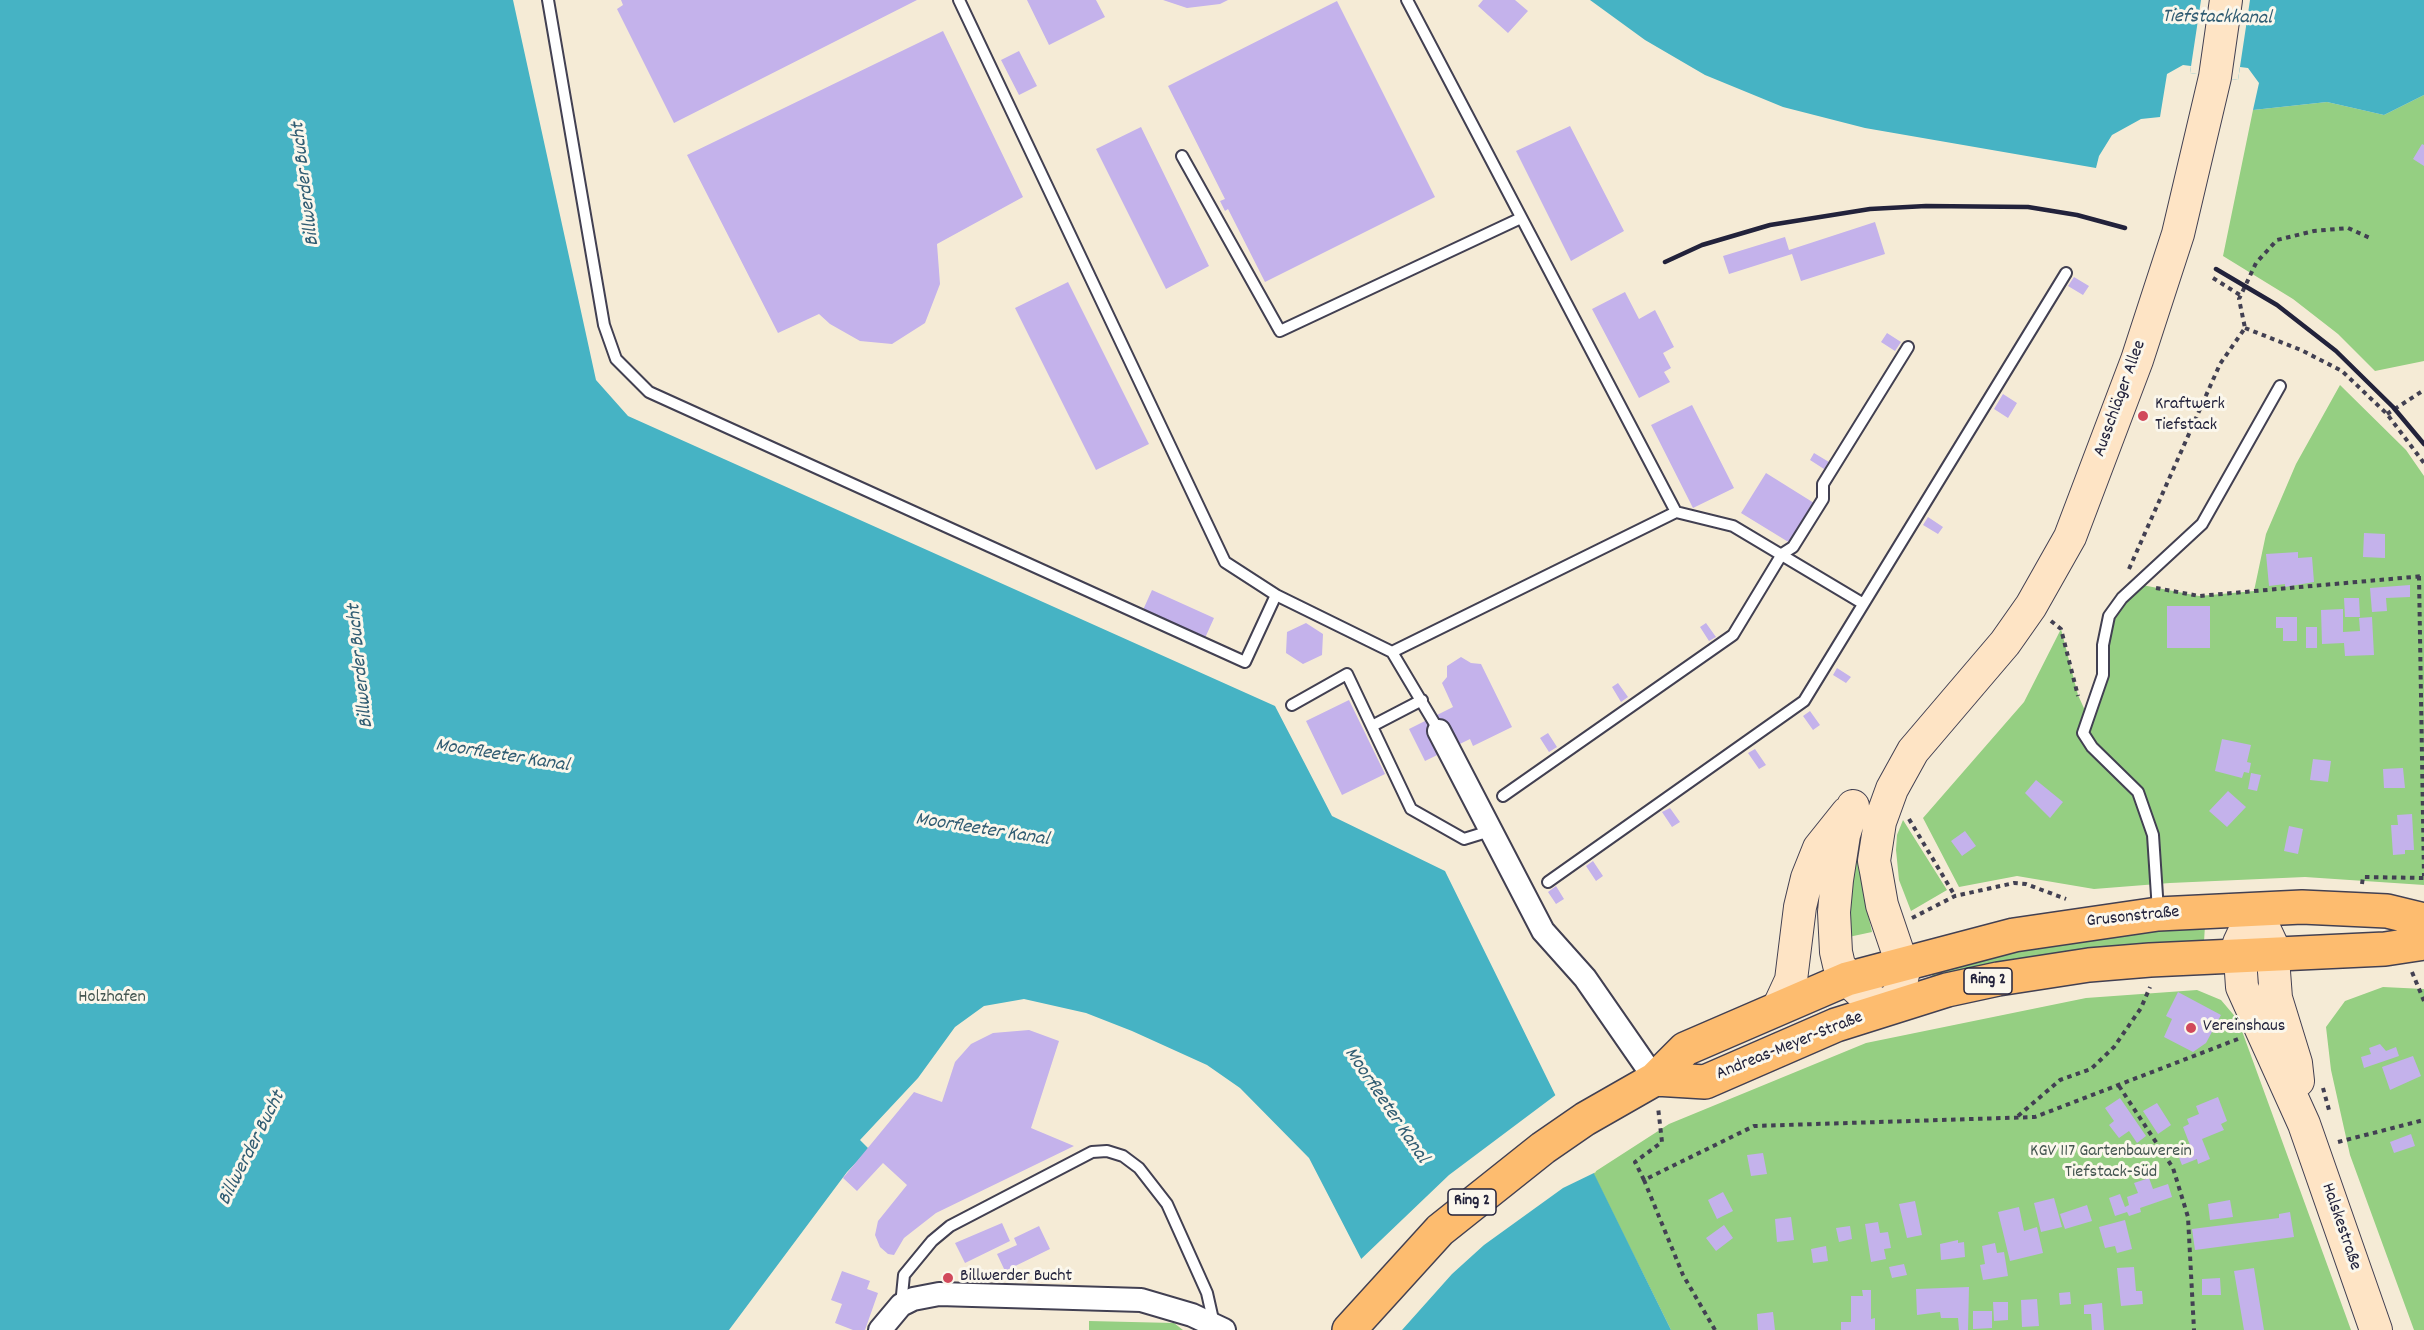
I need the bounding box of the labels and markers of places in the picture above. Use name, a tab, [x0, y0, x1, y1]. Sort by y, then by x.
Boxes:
place label: Kraftwerk Tiefstack	[2155, 395, 2225, 438]
marker: Kraftwerk Tiefstack	[2136, 409, 2150, 423]
place label: Vereinshaus	[2203, 1017, 2285, 1039]
marker: Vereinshaus	[2184, 1021, 2198, 1035]
place label: Billwerder Bucht	[960, 1267, 1072, 1289]
marker: Billwerder Bucht	[941, 1271, 955, 1285]

